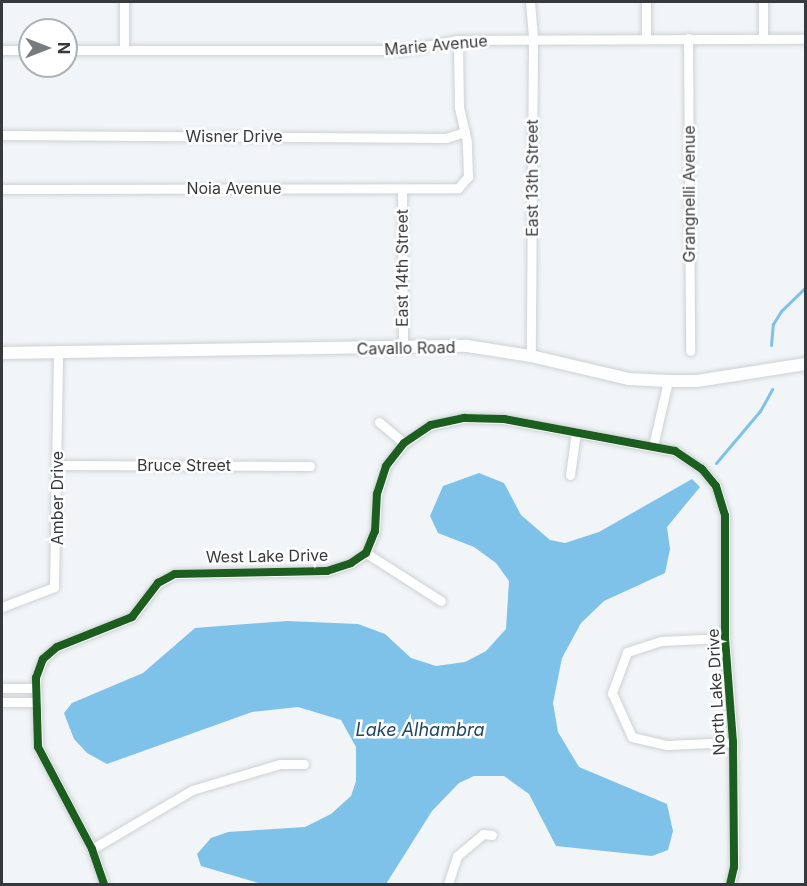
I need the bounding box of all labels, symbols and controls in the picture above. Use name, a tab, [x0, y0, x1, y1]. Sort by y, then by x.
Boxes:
north arrow	[18, 18, 78, 78]
street label: Marie Avenue	[384, 31, 488, 59]
text: N	[54, 42, 74, 54]
street label: East 13th Street	[522, 119, 542, 237]
street label: Grangnelli Avenue	[679, 125, 699, 263]
street label: Wisner Drive	[185, 126, 283, 146]
street label: Noia Avenue	[186, 178, 282, 198]
street label: East 14th Street	[392, 209, 412, 327]
street label: Cavallo Road	[356, 338, 456, 358]
street label: Amber Drive	[47, 451, 67, 545]
street label: Bruce Street	[137, 455, 231, 475]
street label: West Lake Drive	[206, 545, 328, 567]
street label: North Lake Drive	[703, 628, 729, 756]
water label: Lake Alhambra	[356, 719, 484, 741]

